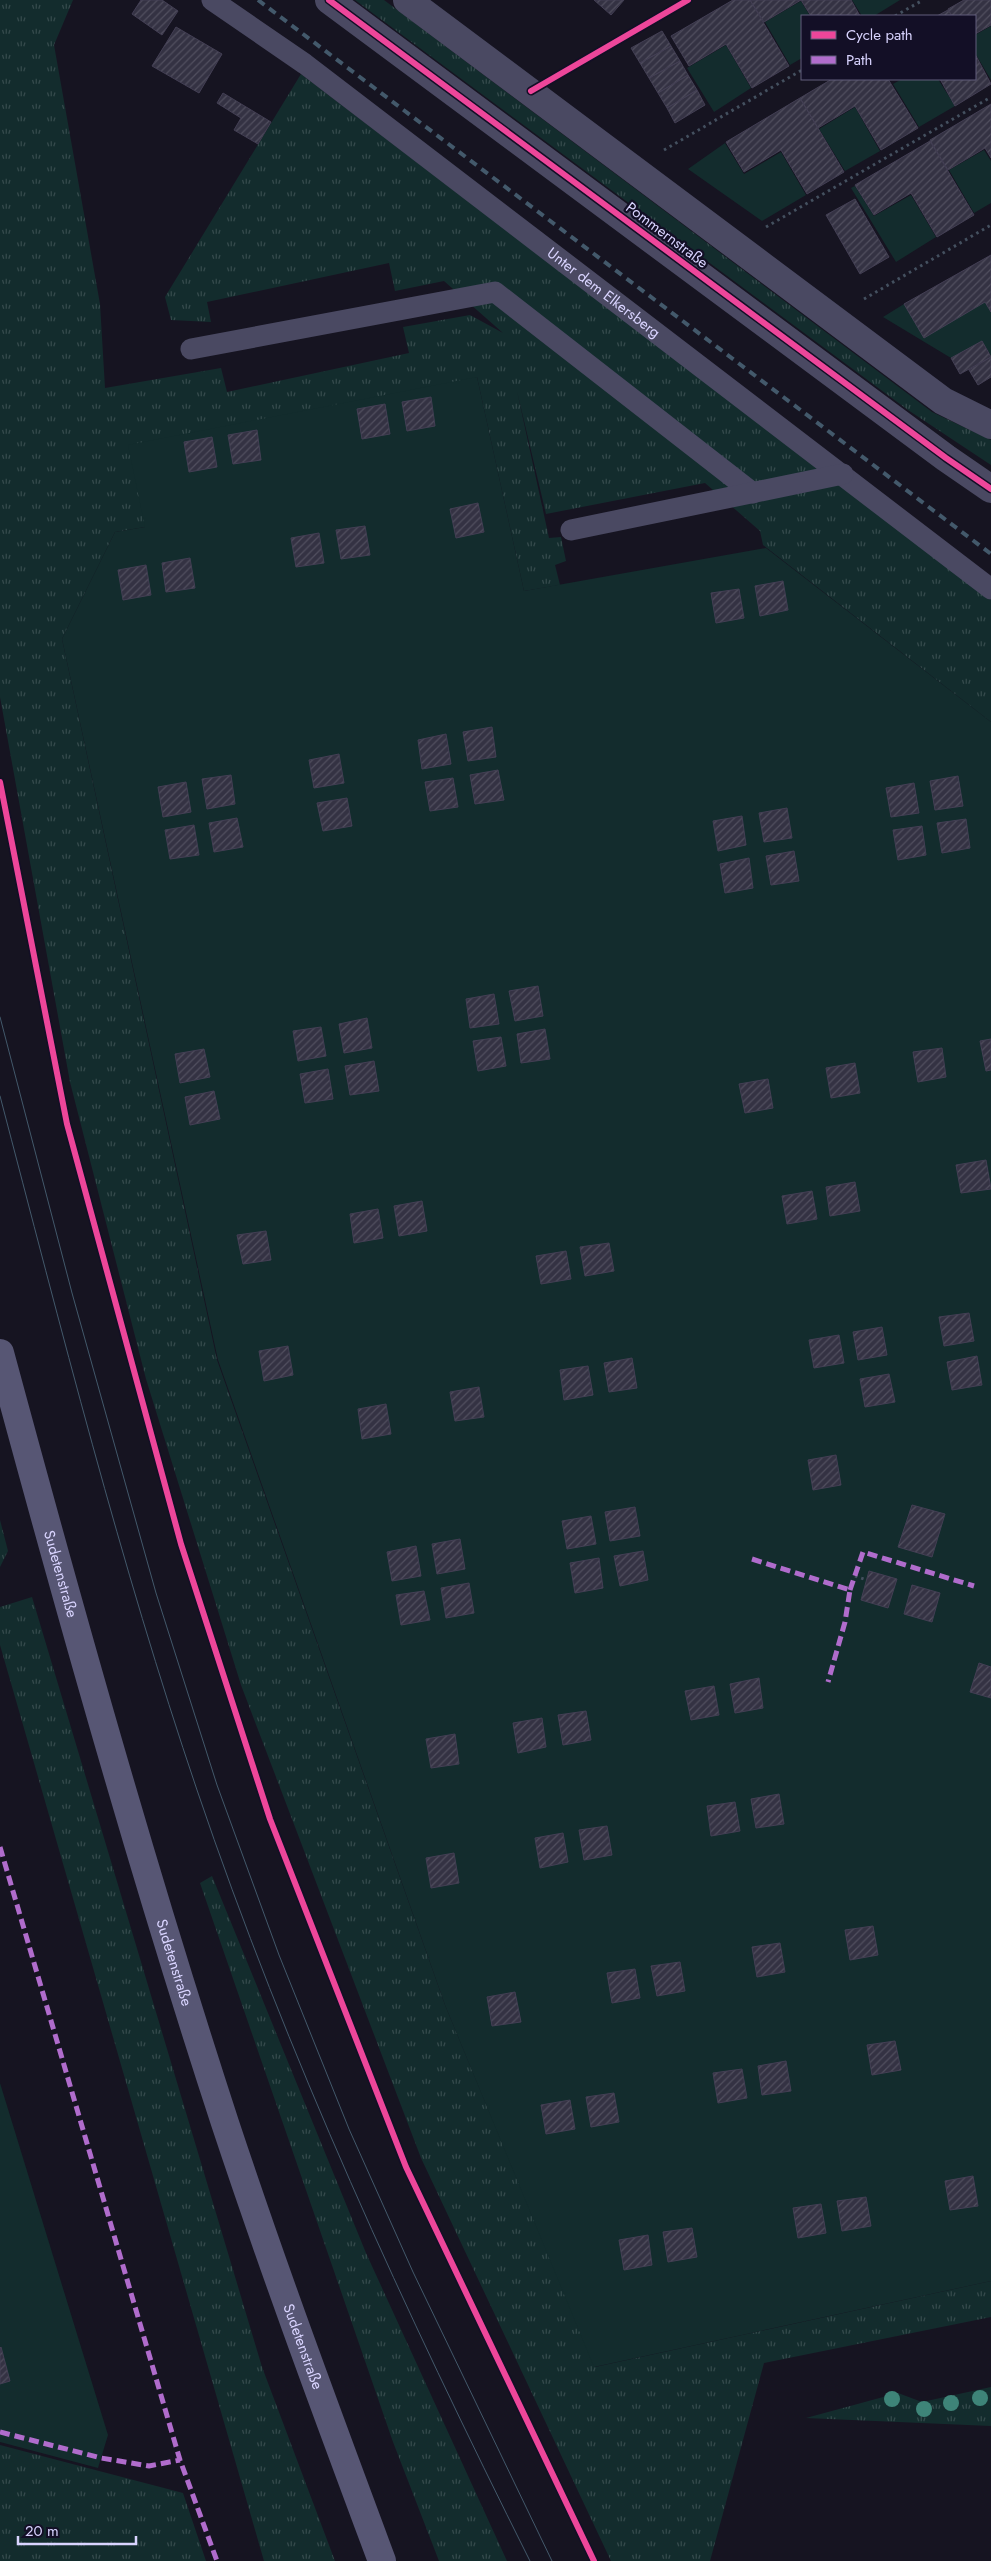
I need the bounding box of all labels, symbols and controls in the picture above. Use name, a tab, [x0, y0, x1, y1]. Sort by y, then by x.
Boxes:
legend	[801, 15, 976, 80]
text: Cycle path	[846, 24, 913, 46]
text: Path	[846, 49, 872, 71]
street label: Pommernstraße	[621, 197, 713, 274]
street label: Unter dem Elkersberg	[542, 242, 665, 343]
street label: Sudetenstraße	[38, 1528, 83, 1620]
street label: Sudetenstraße	[150, 1916, 198, 2009]
street label: Sudetenstraße	[277, 2301, 329, 2393]
scale bar	[18, 2514, 135, 2546]
text: 20 m	[25, 2520, 59, 2542]

